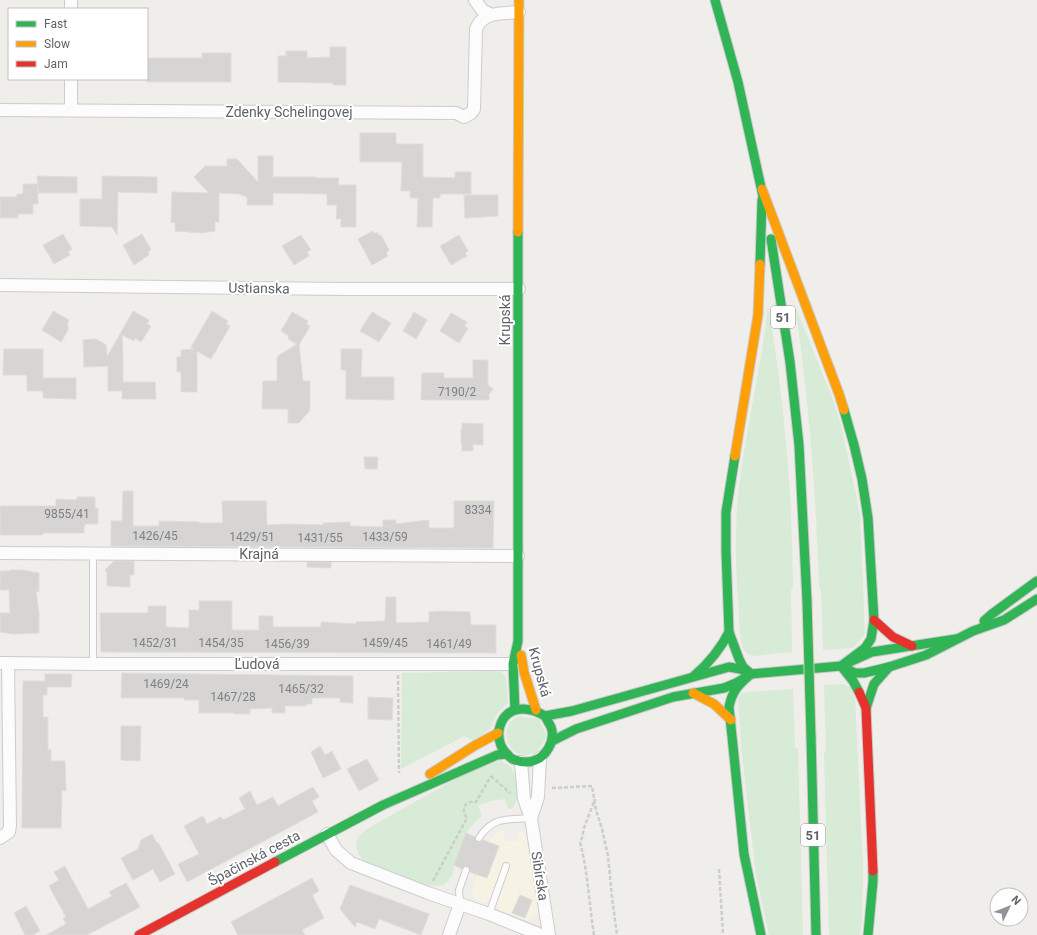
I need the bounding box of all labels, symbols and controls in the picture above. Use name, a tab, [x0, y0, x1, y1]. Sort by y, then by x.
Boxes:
legend	[8, 8, 148, 80]
text: Fast	[44, 17, 67, 31]
text: Slow	[44, 37, 70, 51]
text: Jam	[44, 57, 68, 71]
street label: Zdenky Schelingovej	[225, 104, 353, 120]
street label: Ustianska	[228, 279, 290, 297]
street label: Krupská	[497, 294, 513, 346]
road number: 51	[771, 306, 795, 328]
house number: 7190/2	[438, 385, 477, 399]
house number: 8334	[465, 503, 492, 517]
house number: 9855/41	[44, 507, 90, 521]
house number: 1426/45	[132, 529, 178, 543]
house number: 1429/51	[229, 530, 275, 544]
house number: 1433/59	[362, 530, 408, 544]
house number: 1431/55	[297, 531, 343, 545]
street label: Krajná	[239, 546, 279, 562]
house number: 1452/31	[132, 636, 178, 650]
house number: 1454/35	[198, 636, 244, 650]
house number: 1459/45	[362, 636, 408, 650]
house number: 1456/39	[264, 637, 310, 651]
house number: 1461/49	[426, 637, 472, 651]
street label: Krupská	[526, 645, 554, 699]
street label: Ľudová	[234, 656, 280, 672]
house number: 1469/24	[143, 677, 189, 691]
house number: 1465/32	[278, 682, 324, 696]
house number: 1467/28	[210, 690, 256, 704]
road number: 51	[801, 824, 825, 846]
street label: Špačinská cesta	[205, 826, 303, 889]
street label: Sibírska	[528, 850, 552, 902]
north arrow	[989, 887, 1029, 927]
text: N	[1009, 893, 1024, 908]

